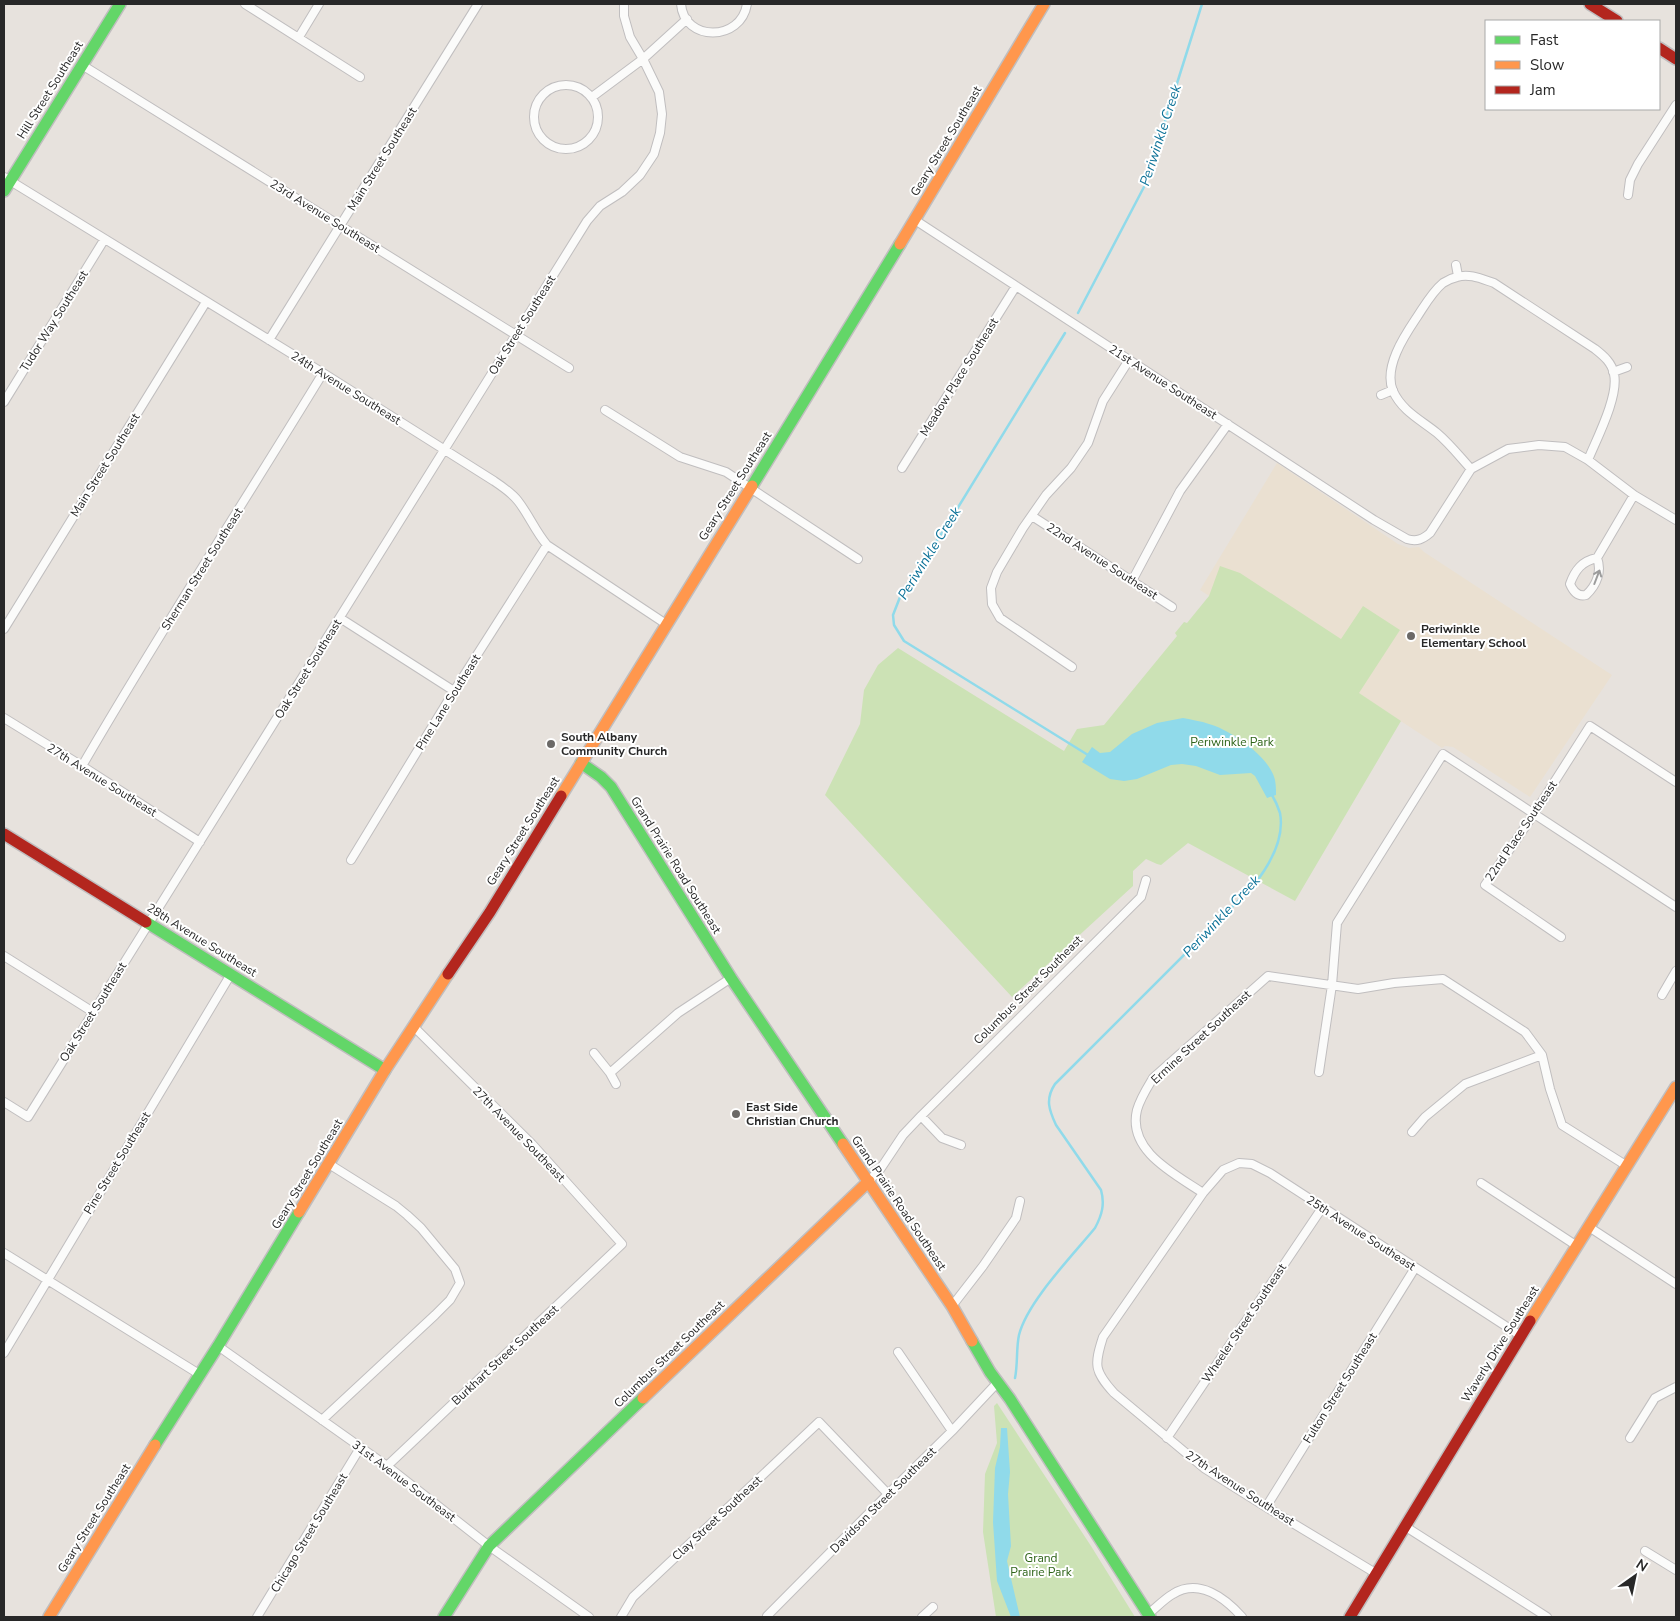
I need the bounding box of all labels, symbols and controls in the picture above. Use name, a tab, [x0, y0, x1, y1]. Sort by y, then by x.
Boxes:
legend	[1485, 20, 1660, 110]
text: Fast	[1530, 30, 1559, 50]
street label: Hill Street Southeast	[13, 37, 87, 142]
text: Slow	[1530, 55, 1565, 75]
text: Jam	[1529, 80, 1556, 100]
water label: Periwinkle Creek	[1135, 81, 1186, 188]
street label: Geary Street Southeast	[907, 82, 986, 199]
street label: Main Street Southeast	[344, 103, 421, 214]
street label: 23rd Avenue Southeast	[267, 176, 384, 257]
street label: Tudor Way Southeast	[16, 267, 92, 375]
street label: Oak Street Southeast	[485, 271, 560, 378]
street label: Meadow Place Southeast	[916, 314, 1002, 439]
street label: 21st Avenue Southeast	[1106, 341, 1221, 423]
street label: 24th Avenue Southeast	[288, 348, 405, 429]
street label: Main Street Southeast	[67, 409, 144, 520]
street label: Geary Street Southeast	[695, 428, 775, 544]
water label: Periwinkle Creek	[893, 503, 966, 603]
street label: Sherman Street Southeast	[158, 504, 247, 633]
street label: 22nd Avenue Southeast	[1043, 519, 1161, 603]
one-way arrow	[1592, 570, 1602, 585]
street label: Oak Street Southeast	[271, 615, 346, 722]
place label: Periwinkle Elementary School	[1421, 621, 1526, 651]
marker: Periwinkle Elementary School	[1405, 630, 1417, 642]
street label: Pine Lane Southeast	[412, 650, 484, 753]
place label: South Albany Community Church	[561, 729, 667, 759]
park label: Periwinkle Park	[1190, 734, 1275, 750]
marker: South Albany Community Church	[545, 738, 557, 750]
street label: 27th Avenue Southeast	[44, 740, 161, 821]
street label: Geary Street Southeast	[483, 773, 563, 889]
street label: 22nd Place Southeast	[1481, 777, 1561, 884]
street label: Grand Prairie Road Southeast	[627, 793, 725, 937]
water label: Periwinkle Creek	[1178, 871, 1265, 961]
street label: 28th Avenue Southeast	[144, 900, 261, 981]
street label: Columbus Street Southeast	[970, 932, 1086, 1048]
street label: Oak Street Southeast	[56, 958, 131, 1065]
street label: Ermine Street Southeast	[1148, 986, 1255, 1087]
street label: 27th Avenue Southeast	[469, 1083, 569, 1186]
place label: East Side Christian Church	[746, 1099, 839, 1129]
street label: Pine Street Southeast	[80, 1108, 154, 1217]
marker: East Side Christian Church	[730, 1108, 742, 1120]
street label: Geary Street Southeast	[268, 1115, 347, 1232]
street label: Grand Prairie Road Southeast	[848, 1133, 951, 1274]
street label: 25th Avenue Southeast	[1303, 1192, 1419, 1275]
street label: Wheeler Street Southeast	[1198, 1260, 1290, 1386]
street label: Waverly Drive Southeast	[1458, 1282, 1543, 1405]
street label: Columbus Street Southeast	[610, 1296, 728, 1411]
street label: Burkhart Street Southeast	[448, 1301, 562, 1409]
street label: Fulton Street Southeast	[1299, 1329, 1381, 1446]
street label: 31st Avenue Southeast	[349, 1437, 460, 1526]
street label: Davidson Street Southeast	[827, 1443, 940, 1556]
street label: 27th Avenue Southeast	[1182, 1447, 1298, 1530]
street label: Geary Street Southeast	[54, 1460, 134, 1576]
street label: Chicago Street Southeast	[267, 1470, 351, 1596]
street label: Clay Street Southeast	[669, 1472, 766, 1564]
park label: Grand Prairie Park	[1010, 1550, 1073, 1580]
north arrow	[1610, 1551, 1660, 1601]
text: N	[1632, 1555, 1651, 1576]

